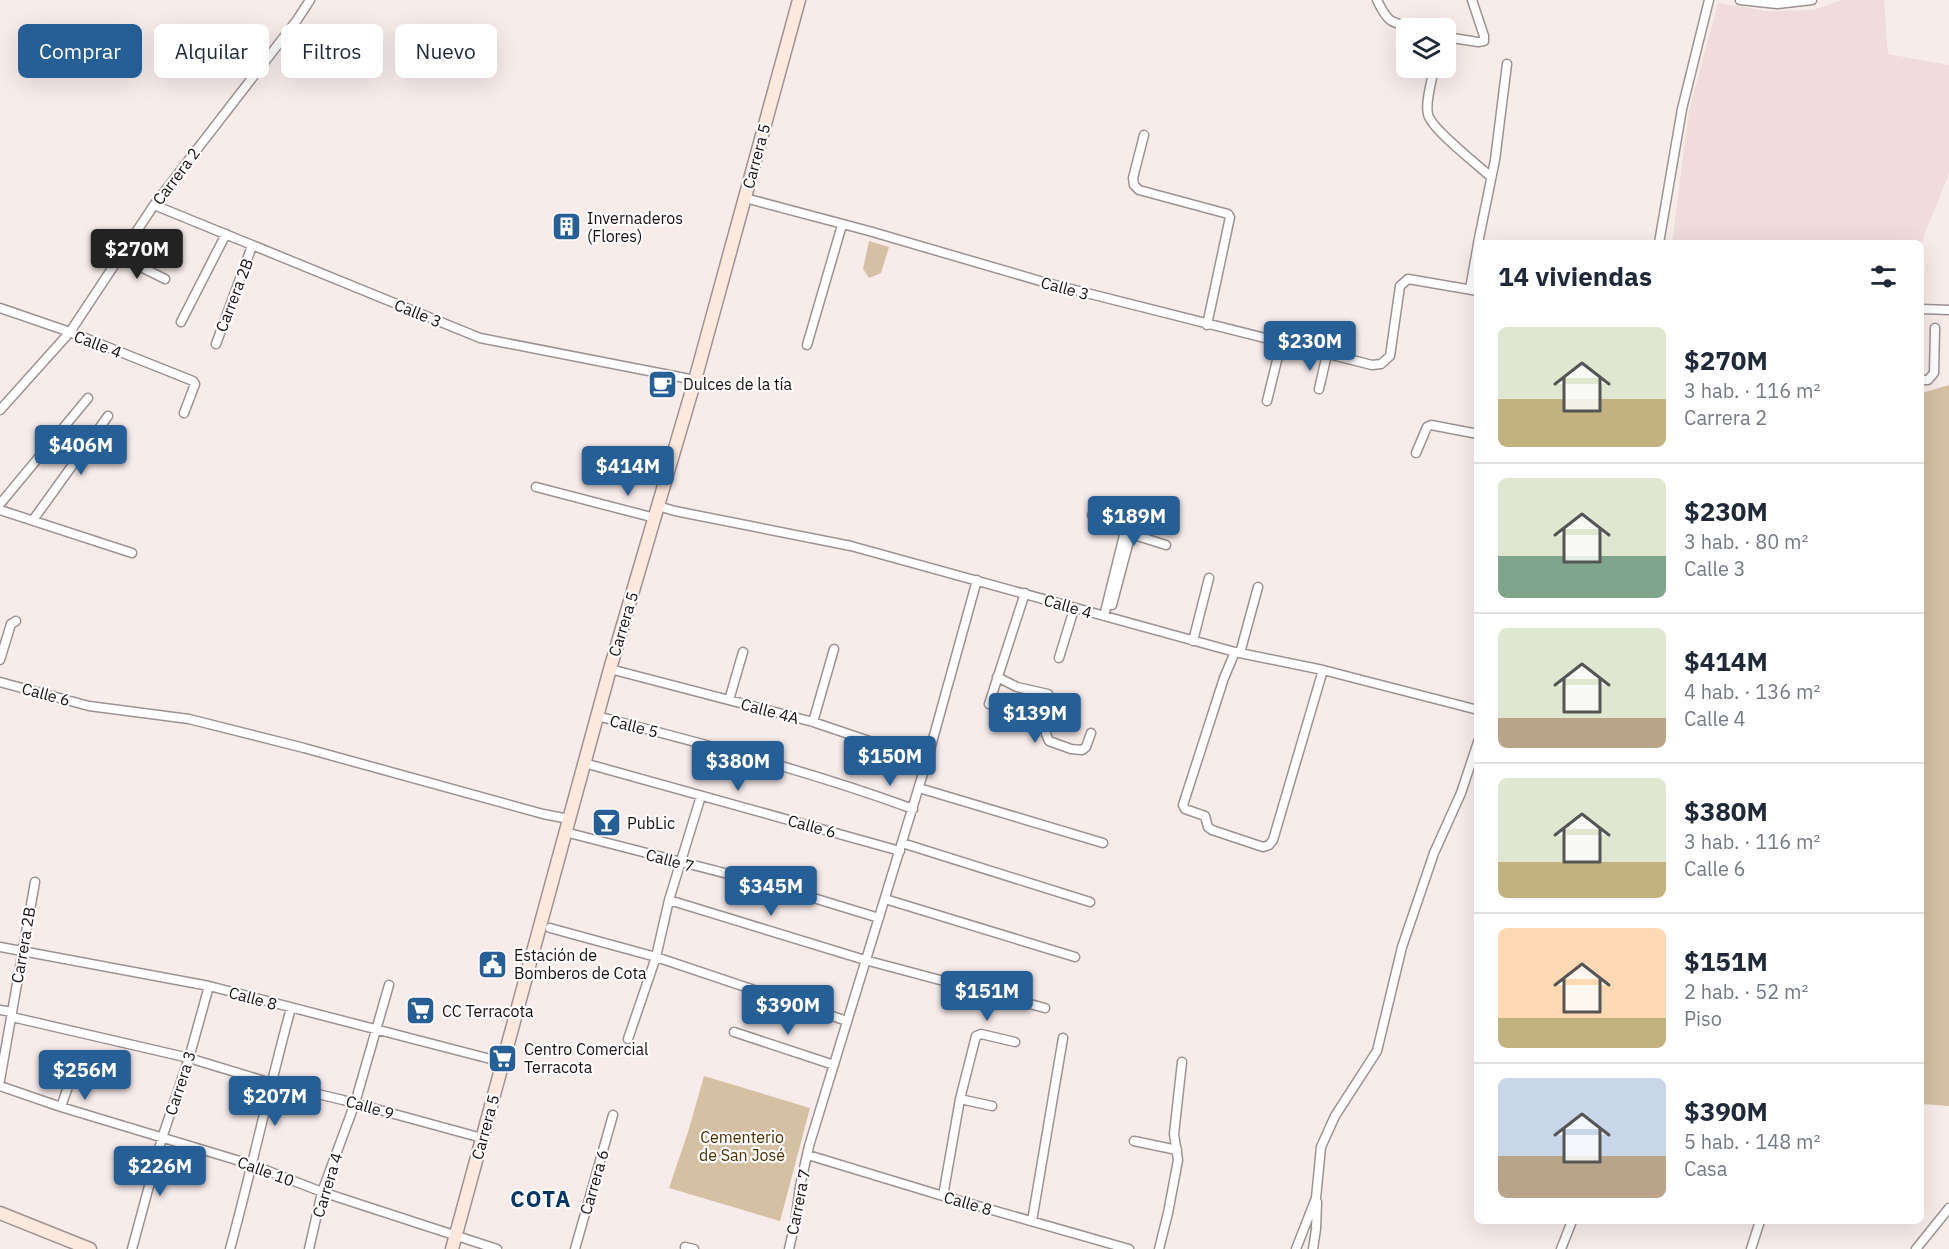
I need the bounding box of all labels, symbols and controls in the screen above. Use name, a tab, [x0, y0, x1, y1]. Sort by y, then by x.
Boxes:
map controls	[1396, 18, 1456, 78]
button: layers	[1396, 18, 1456, 78]
chip: Comprar	[18, 24, 142, 78]
chip: Alquilar	[154, 24, 269, 78]
chip: Filtros	[281, 24, 383, 78]
chip: Nuevo	[395, 24, 497, 78]
street label: Carrera 5	[738, 121, 774, 191]
street label: Carrera 2	[148, 143, 204, 209]
place label: Invernaderos (Flores)	[587, 208, 683, 246]
building icon: Invernaderos (Flores)	[550, 211, 582, 243]
pin: $270M	[95, 229, 179, 280]
text: $270M	[105, 235, 169, 262]
street label: Carrera 2B	[211, 255, 257, 335]
text: 14 viviendas	[1498, 259, 1652, 293]
icon: filters	[1867, 260, 1900, 293]
street label: Calle 3	[1039, 272, 1091, 304]
street label: Calle 3	[391, 295, 445, 331]
pin: $230M	[1268, 321, 1352, 372]
street label: Calle 4	[71, 326, 125, 362]
text: $230M	[1278, 327, 1342, 354]
text: $270M	[1684, 343, 1768, 377]
icon: home	[1546, 351, 1618, 423]
cafe icon: Dulces de la tía	[646, 368, 678, 400]
place label: Dulces de la tía	[683, 374, 793, 394]
text: 3 hab. · 116 m²	[1684, 377, 1820, 404]
text: Carrera 2	[1684, 404, 1767, 431]
pin: $406M	[39, 425, 123, 476]
text: $406M	[49, 431, 113, 458]
pin: $414M	[586, 446, 670, 497]
text: $414M	[596, 452, 660, 479]
text: $230M	[1684, 494, 1768, 528]
pin: $189M	[1092, 496, 1176, 547]
text: $189M	[1102, 502, 1166, 529]
icon: home	[1546, 502, 1618, 574]
text: 3 hab. · 80 m²	[1684, 528, 1808, 555]
text: Calle 3	[1684, 555, 1746, 582]
street label: Carrera 5	[604, 589, 642, 659]
street label: Calle 4	[1042, 590, 1094, 622]
text: $414M	[1684, 644, 1768, 678]
icon: home	[1546, 652, 1618, 724]
street label: Calle 6	[20, 678, 72, 710]
text: 4 hab. · 136 m²	[1684, 678, 1820, 705]
pin: $139M	[993, 693, 1077, 744]
street label: Calle 4A	[739, 694, 801, 728]
text: $139M	[1003, 699, 1067, 726]
text: Calle 4	[1684, 705, 1746, 732]
street label: Calle 5	[608, 710, 660, 742]
pin: $150M	[848, 736, 932, 787]
pin: $380M	[696, 741, 780, 792]
text: $150M	[858, 742, 922, 769]
text: $380M	[706, 747, 770, 774]
text: $380M	[1684, 794, 1768, 828]
icon: home	[1546, 802, 1618, 874]
bar icon: PubLic	[590, 807, 622, 839]
street label: Calle 6	[786, 810, 838, 842]
place label: PubLic	[627, 813, 675, 833]
text: 3 hab. · 116 m²	[1684, 828, 1820, 855]
street label: Calle 7	[644, 844, 696, 876]
text: Calle 6	[1684, 855, 1746, 882]
pin: $345M	[729, 866, 813, 917]
text: $345M	[739, 872, 803, 899]
street label: Carrera 2B	[6, 905, 40, 985]
text: $151M	[1684, 944, 1768, 978]
place label: Estación de Bomberos de Cota	[514, 945, 647, 983]
public building icon: Estación de Bomberos de Cota	[477, 948, 509, 980]
icon: home	[1546, 952, 1618, 1024]
pin: $151M	[945, 971, 1029, 1022]
text: $151M	[955, 977, 1019, 1004]
text: 2 hab. · 52 m²	[1684, 978, 1808, 1005]
street label: Calle 8	[227, 982, 279, 1014]
pin: $390M	[746, 985, 830, 1036]
text: $390M	[756, 991, 820, 1018]
supermarket icon: CC Terracota	[405, 995, 437, 1027]
place label: CC Terracota	[442, 1001, 534, 1021]
text: Piso	[1684, 1005, 1722, 1032]
place label: Centro Comercial Terracota	[524, 1039, 648, 1077]
supermarket icon: Centro Comercial Terracota	[487, 1042, 519, 1074]
street label: Carrera 3	[160, 1048, 200, 1118]
pin: $256M	[43, 1050, 127, 1101]
text: $256M	[53, 1056, 117, 1083]
pin: $207M	[233, 1076, 317, 1127]
text: $207M	[243, 1082, 307, 1109]
street label: Calle 9	[344, 1091, 396, 1123]
street label: Carrera 5	[467, 1092, 503, 1162]
text: $390M	[1684, 1094, 1768, 1128]
icon: home	[1546, 1102, 1618, 1174]
park label: Cementerio de San José	[699, 1127, 785, 1165]
text: 5 hab. · 148 m²	[1684, 1128, 1820, 1155]
pin: $226M	[118, 1146, 202, 1197]
street label: Carrera 6	[575, 1147, 613, 1217]
street label: Carrera 4	[308, 1150, 346, 1220]
text: $226M	[128, 1152, 192, 1179]
street label: Calle 10	[235, 1152, 297, 1190]
text: Casa	[1684, 1155, 1728, 1182]
street label: Carrera 7	[782, 1167, 814, 1237]
district label: COTA	[510, 1184, 572, 1213]
street label: Calle 8	[942, 1187, 994, 1219]

